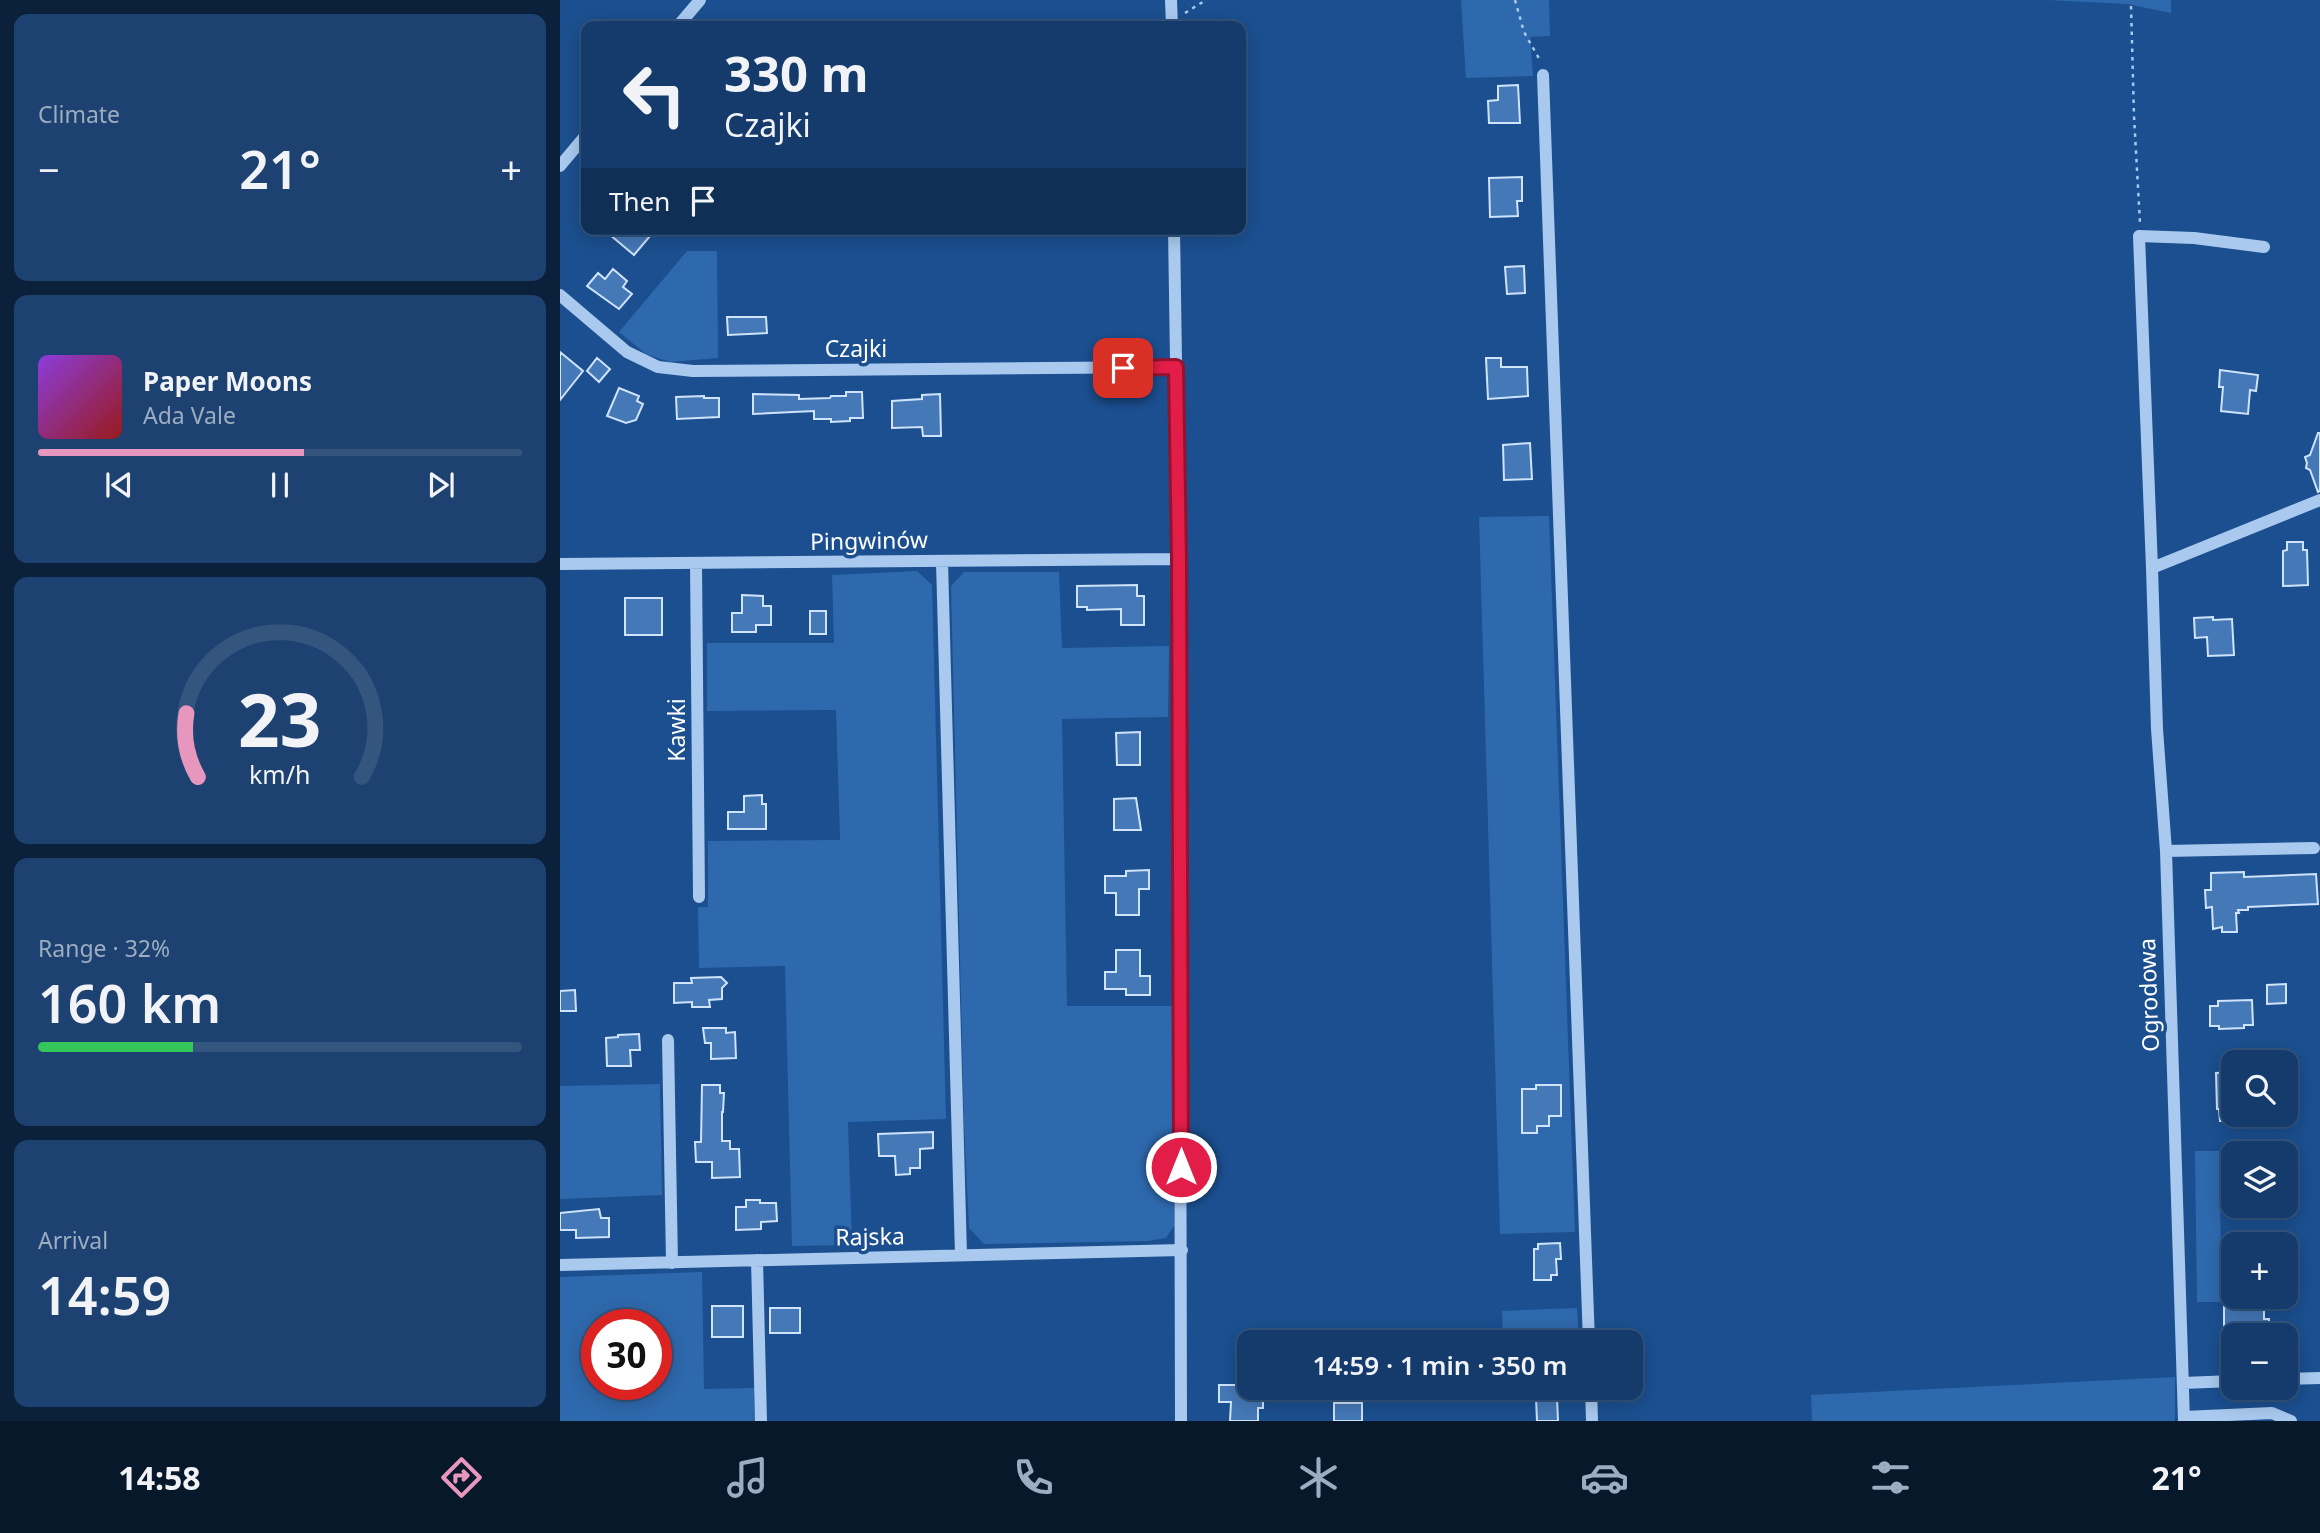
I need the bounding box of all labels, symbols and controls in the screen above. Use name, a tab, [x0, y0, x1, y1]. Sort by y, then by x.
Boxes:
text: 330 m	[724, 40, 869, 106]
icon: left	[609, 49, 700, 140]
text: Climate	[38, 98, 120, 130]
text: Czajki	[724, 103, 811, 146]
text: 21°	[239, 133, 321, 204]
text: −	[38, 143, 60, 195]
text: +	[500, 143, 522, 195]
icon: arrive	[684, 182, 722, 220]
text: Then	[609, 183, 670, 219]
street label: Czajki	[825, 332, 887, 364]
pin	[1093, 338, 1153, 398]
icon: arrive	[1104, 349, 1142, 387]
text: Paper Moons	[143, 363, 312, 399]
text: Ada Vale	[143, 399, 236, 431]
icon: previous	[100, 466, 138, 504]
icon: pause	[261, 466, 299, 504]
icon: next	[422, 466, 460, 504]
street label: Pingwinów	[810, 523, 928, 557]
text: 23	[238, 669, 322, 768]
street label: Kawki	[660, 698, 692, 762]
text: km/h	[249, 756, 311, 790]
text: Range · 32%	[38, 932, 170, 964]
street label: Ogrodowa	[2130, 938, 2166, 1052]
text: 160 km	[38, 967, 221, 1038]
map controls	[2221, 1050, 2298, 1400]
button: search	[2221, 1050, 2298, 1127]
position arrow	[1144, 1130, 1218, 1204]
button: layers	[2221, 1141, 2298, 1218]
street label: Rajska	[835, 1219, 905, 1253]
text: Arrival	[38, 1224, 108, 1256]
button: +	[2221, 1232, 2298, 1309]
text: 14:59	[38, 1259, 171, 1330]
speed limit sign: 30	[581, 1309, 672, 1400]
button: −	[2221, 1323, 2298, 1400]
text: 14:59 · 1 min · 350 m	[1313, 1347, 1567, 1383]
icon: directions	[437, 1453, 486, 1502]
icon: music	[723, 1453, 772, 1502]
icon: phone	[1009, 1453, 1058, 1502]
icon: climate	[1294, 1453, 1343, 1502]
icon: car	[1580, 1453, 1629, 1502]
icon: filters	[1866, 1453, 1915, 1502]
text: 14:58	[118, 1456, 201, 1499]
text: 21°	[2151, 1456, 2202, 1499]

